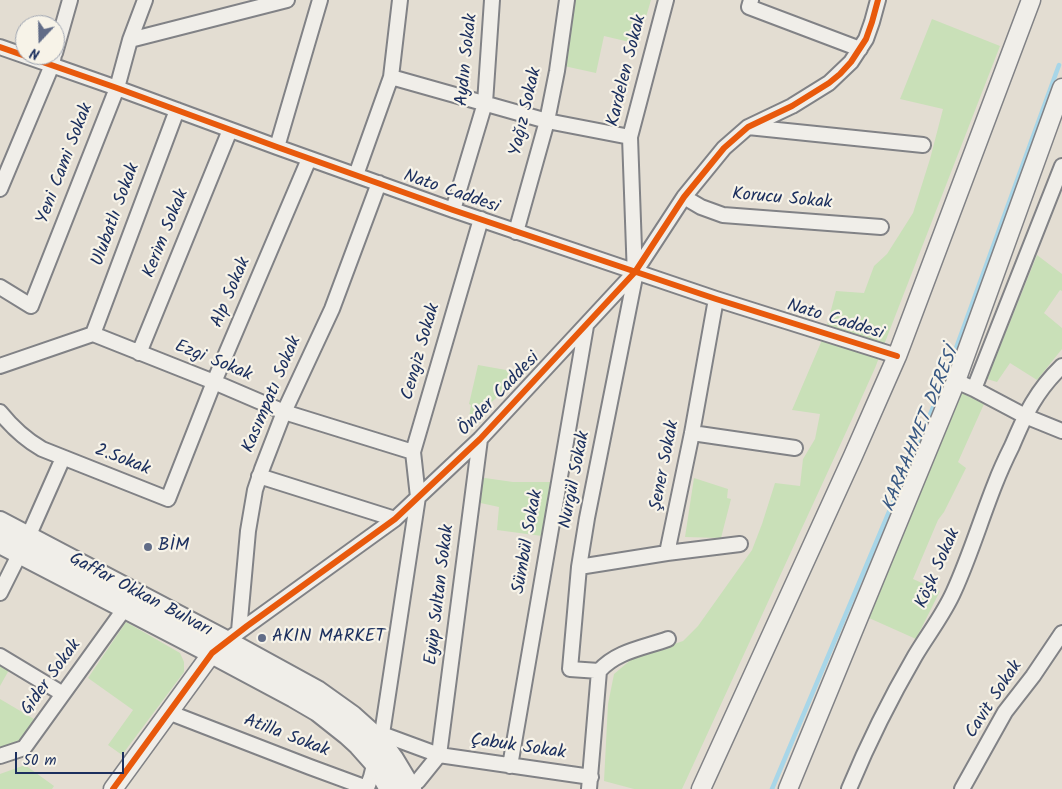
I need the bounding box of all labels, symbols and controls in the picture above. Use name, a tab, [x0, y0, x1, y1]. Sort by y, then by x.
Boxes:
street label: Aydın Sokak	[452, 13, 484, 107]
street label: Kardelen Sokak	[604, 13, 652, 129]
north arrow	[15, 15, 65, 65]
text: N	[27, 41, 43, 65]
street label: Yağız Sokak	[506, 66, 548, 158]
street label: Yeni Cami Sokak	[33, 101, 99, 227]
street label: Ulubatlı Sokak	[88, 161, 146, 269]
street label: Nato Caddesi	[400, 166, 502, 220]
street label: Korucu Sokak	[731, 185, 833, 215]
street label: Kerim Sokak	[139, 187, 195, 281]
street label: Alp Sokak	[208, 255, 256, 331]
street label: Nato Caddesi	[784, 296, 886, 346]
street label: Cengiz Sokak	[398, 301, 446, 403]
street label: Kasımpatı Sokak	[239, 333, 307, 457]
street label: Ezgi Sokak	[171, 337, 255, 387]
water label: KARAAHMET DERESİ	[879, 345, 965, 515]
street label: Önder Caddesi	[455, 349, 545, 441]
street label: Şener Sokak	[647, 419, 685, 513]
street label: Nurgül Sokak	[556, 430, 596, 530]
street label: 2.Sokak	[91, 441, 153, 481]
street label: Sümbül Sokak	[509, 488, 549, 596]
street label: Eyüp Sultan Sokak	[422, 524, 460, 666]
street label: Köşk Sokak	[912, 526, 966, 612]
place label: BİM	[158, 536, 189, 558]
marker: BİM	[142, 541, 154, 553]
street label: Gaffar Okkan Bulvarı	[65, 549, 215, 643]
place label: AKIN MARKET	[272, 627, 385, 649]
marker: AKIN MARKET	[256, 632, 268, 644]
street label: Gider Sokak	[17, 636, 87, 720]
street label: Cavit Sokak	[962, 657, 1028, 743]
street label: Atilla Sokak	[240, 711, 332, 763]
street label: Çabuk Sokak	[469, 731, 567, 765]
scale bar	[18, 742, 126, 774]
text: 50 m	[23, 749, 57, 773]

